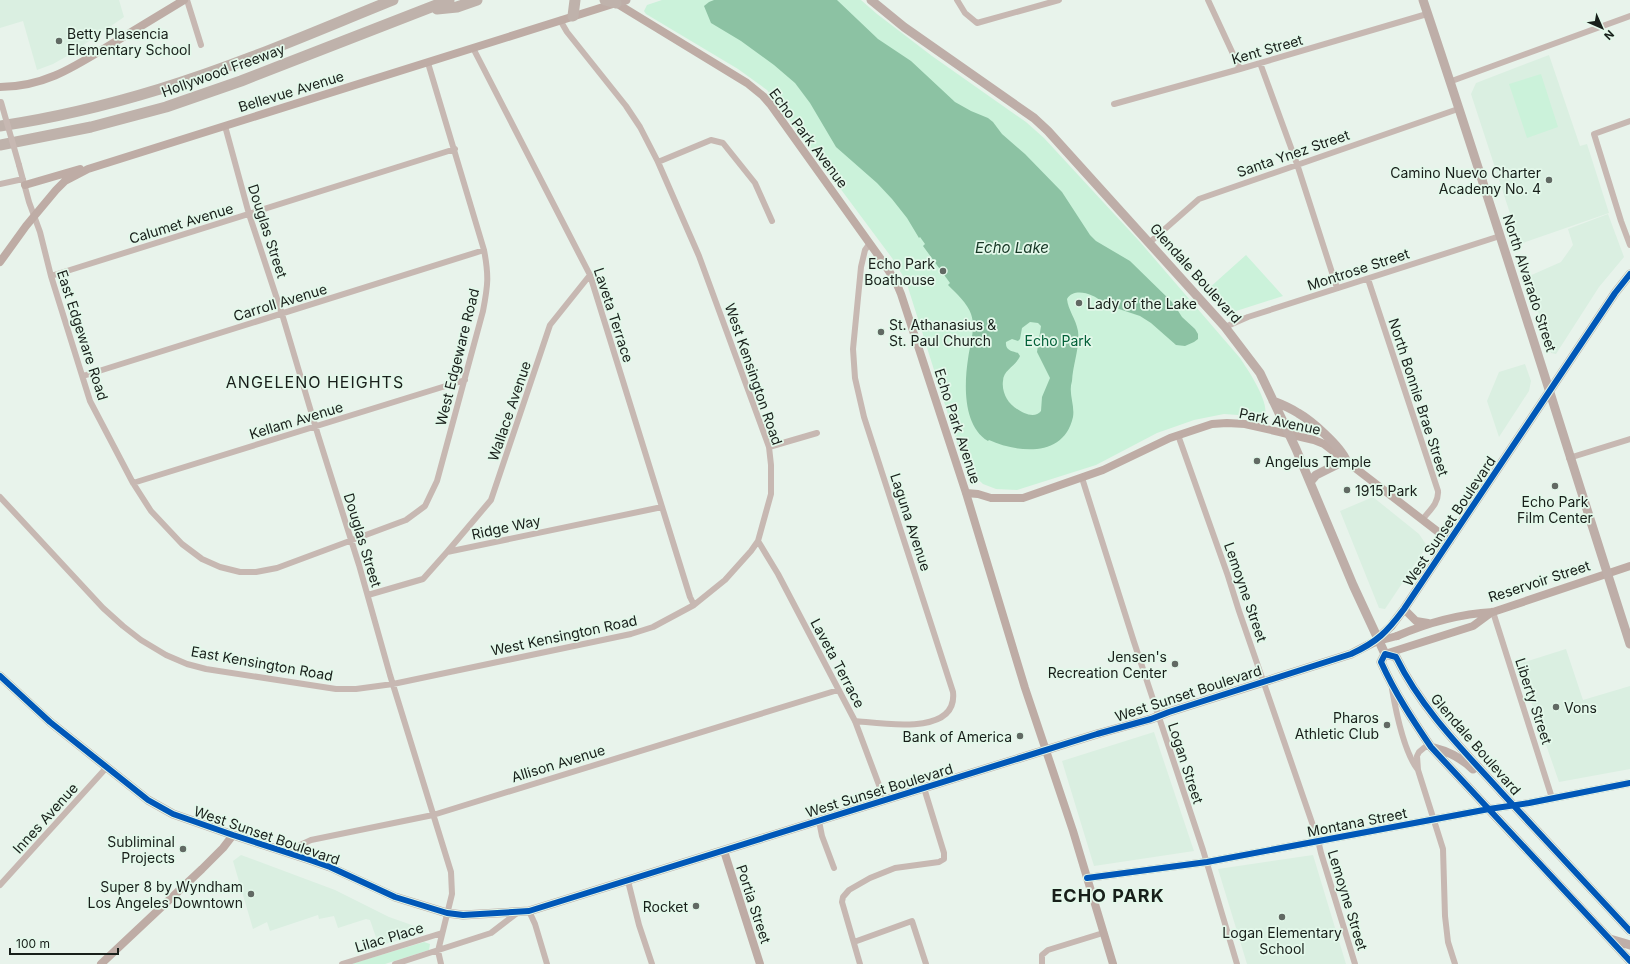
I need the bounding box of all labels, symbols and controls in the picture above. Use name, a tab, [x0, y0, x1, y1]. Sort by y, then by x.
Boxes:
north arrow	[1582, 8, 1622, 48]
place label: Betty Plasencia Elementary School	[67, 25, 191, 58]
text: N	[1601, 27, 1617, 43]
street label: Kent Street	[1229, 31, 1305, 67]
marker: Betty Plasencia Elementary School	[54, 36, 64, 46]
street label: Hollywood Freeway	[159, 40, 287, 100]
street label: Bellevue Avenue	[236, 67, 346, 115]
street label: Echo Park Avenue	[766, 85, 852, 191]
street label: Santa Ynez Street	[1234, 126, 1352, 180]
place label: Camino Nuevo Charter Academy No. 4	[1390, 164, 1541, 197]
marker: Camino Nuevo Charter Academy No. 4	[1544, 175, 1554, 185]
street label: Douglas Street	[245, 182, 291, 280]
street label: Calumet Avenue	[127, 199, 235, 247]
street label: North Alvarado Street	[1500, 212, 1560, 354]
street label: Glendale Boulevard	[1147, 220, 1245, 326]
water label: Echo Lake	[975, 238, 1049, 257]
street label: Montrose Street	[1305, 244, 1412, 294]
place label: Echo Park Boathouse	[864, 255, 935, 288]
street label: Laveta Terrace	[591, 265, 637, 365]
marker: Echo Park Boathouse	[938, 266, 948, 276]
street label: East Edgeware Road	[54, 268, 112, 402]
street label: Carroll Avenue	[231, 280, 329, 324]
street label: West Edgeware Road	[432, 287, 482, 427]
place label: Lady of the Lake	[1087, 295, 1197, 312]
marker: Lady of the Lake	[1074, 298, 1084, 308]
street label: West Kensington Road	[722, 301, 786, 447]
place label: St. Athanasius & St. Paul Church	[889, 316, 996, 349]
street label: North Bonnie Brae Street	[1385, 316, 1453, 478]
marker: St. Athanasius & St. Paul Church	[876, 327, 886, 337]
park label: Echo Park	[1025, 332, 1092, 349]
street label: Wallace Avenue	[484, 359, 534, 463]
street label: Echo Park Avenue	[931, 366, 985, 486]
district label: ANGELENO HEIGHTS	[226, 372, 404, 392]
street label: Kellam Avenue	[247, 398, 345, 442]
street label: Park Avenue	[1238, 404, 1322, 438]
place label: Angelus Temple	[1265, 453, 1371, 470]
street label: West Sunset Boulevard	[1399, 453, 1499, 589]
marker: Angelus Temple	[1252, 456, 1262, 466]
street label: Laguna Avenue	[887, 471, 935, 573]
marker: Echo Park Film Center	[1550, 481, 1560, 491]
place label: 1915 Park	[1355, 482, 1418, 499]
marker: 1915 Park	[1342, 485, 1352, 495]
street label: Douglas Street	[341, 491, 385, 589]
place label: Echo Park Film Center	[1517, 493, 1593, 526]
street label: Ridge Way	[470, 511, 542, 543]
street label: Lemoyne Street	[1221, 540, 1271, 644]
street label: Reservoir Street	[1486, 556, 1592, 605]
street label: West Kensington Road	[489, 611, 639, 659]
street label: Laveta Terrace	[807, 615, 869, 711]
street label: East Kensington Road	[190, 642, 334, 684]
place label: Jensen's Recreation Center	[1048, 648, 1167, 681]
street label: Liberty Street	[1512, 656, 1556, 747]
marker: Jensen's Recreation Center	[1170, 659, 1180, 669]
street label: West Sunset Boulevard	[1113, 661, 1263, 725]
street label: Glendale Boulevard	[1427, 690, 1525, 798]
place label: Vons	[1564, 699, 1597, 716]
marker: Vons	[1551, 702, 1561, 712]
place label: Pharos Athletic Club	[1295, 709, 1379, 742]
street label: Logan Street	[1165, 720, 1207, 806]
marker: Pharos Athletic Club	[1382, 720, 1392, 730]
place label: Bank of America	[903, 728, 1012, 745]
marker: Bank of America	[1015, 731, 1025, 741]
street label: Allison Avenue	[509, 741, 607, 785]
street label: West Sunset Boulevard	[803, 759, 955, 821]
street label: Innes Avenue	[9, 779, 81, 857]
street label: West Sunset Boulevard	[192, 802, 342, 868]
street label: Montana Street	[1306, 804, 1409, 840]
place label: Subliminal Projects	[107, 833, 175, 866]
marker: Subliminal Projects	[178, 844, 188, 854]
street label: Lemoyne Street	[1325, 848, 1371, 953]
street label: Portia Street	[733, 862, 775, 946]
place label: Super 8 by Wyndham Los Angeles Downtown	[88, 878, 243, 911]
district label: ECHO PARK	[1051, 885, 1165, 906]
marker: Super 8 by Wyndham Los Angeles Downtown	[246, 889, 256, 899]
place label: Rocket	[643, 898, 688, 915]
marker: Rocket	[691, 901, 701, 911]
marker: Logan Elementary School	[1277, 912, 1287, 922]
street label: Lilac Place	[353, 919, 425, 955]
place label: Logan Elementary School	[1222, 924, 1342, 957]
scale bar	[10, 930, 118, 956]
text: 100 m	[16, 936, 50, 951]

